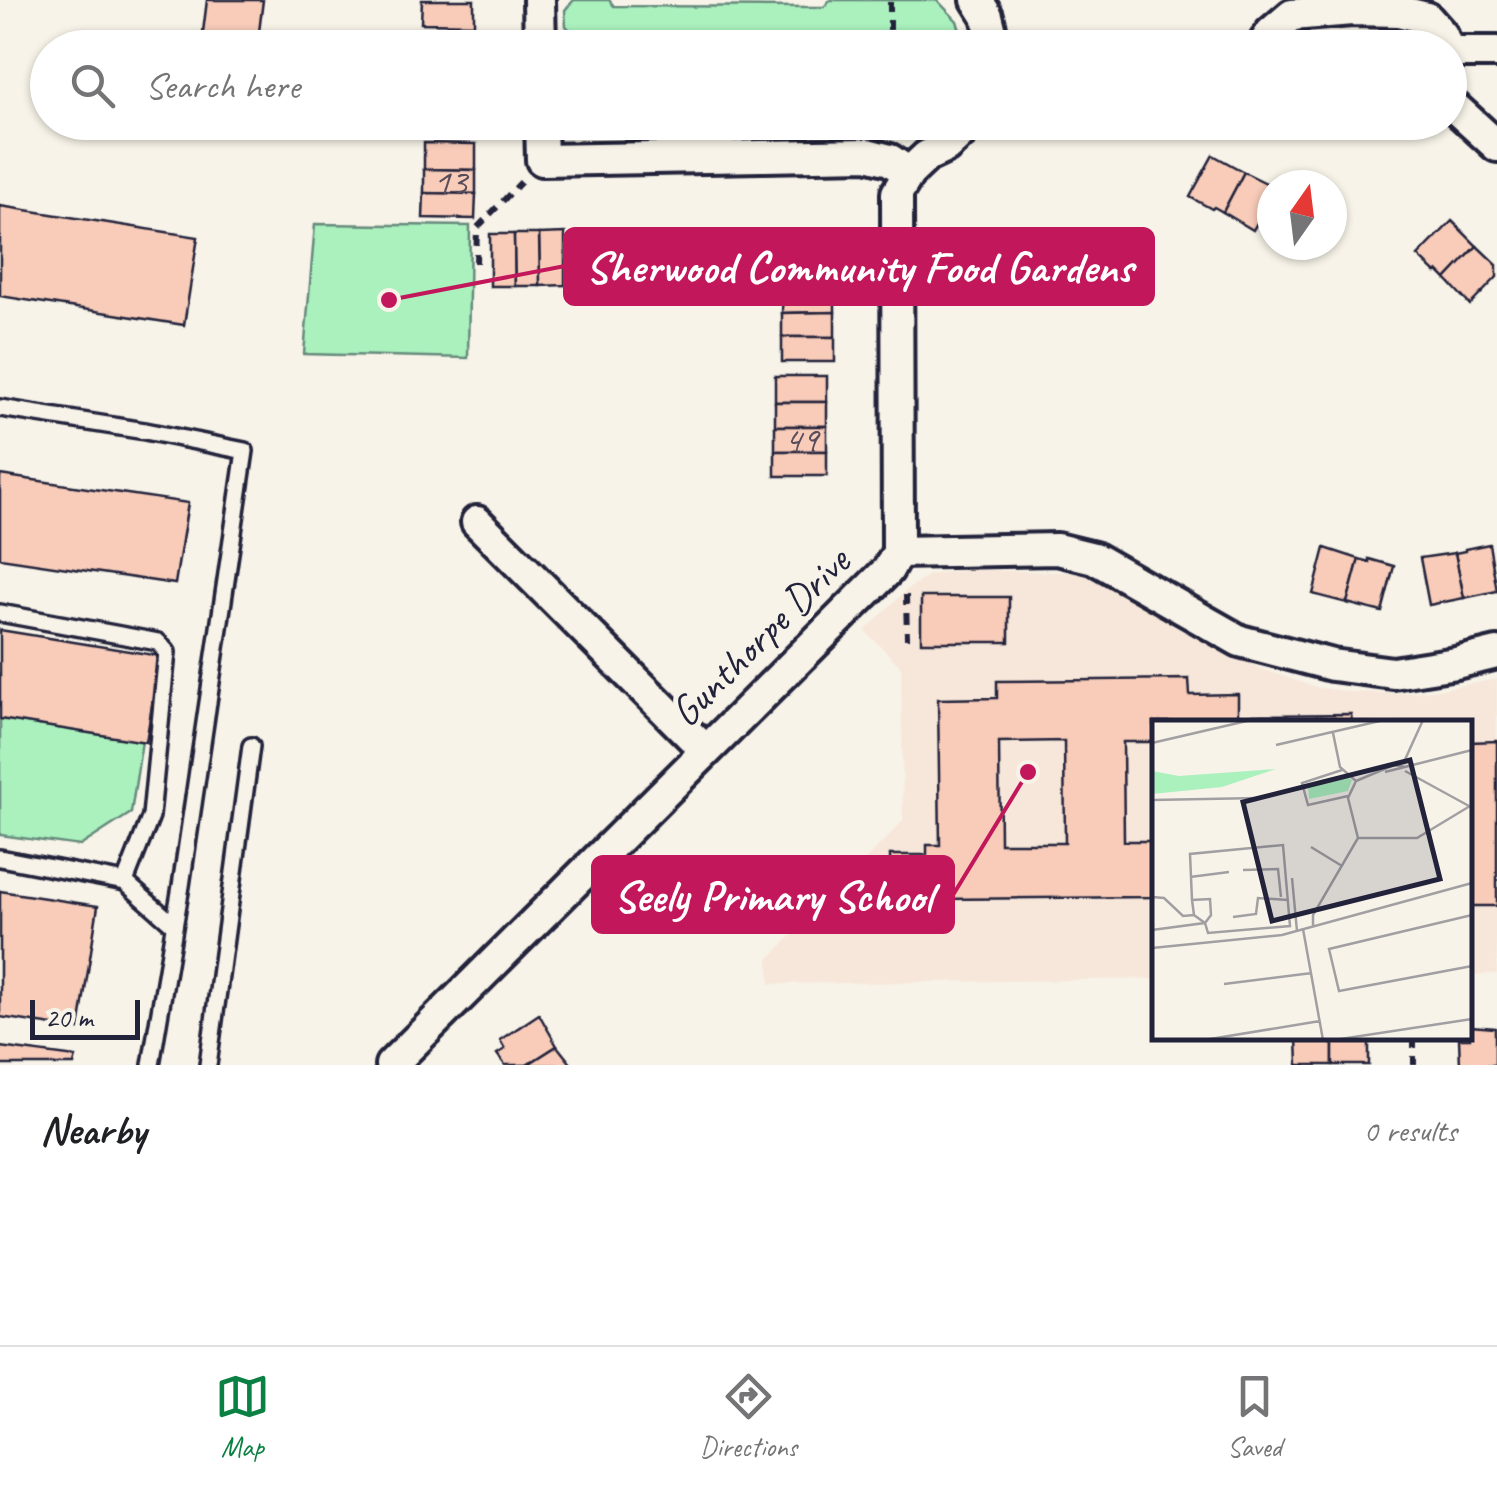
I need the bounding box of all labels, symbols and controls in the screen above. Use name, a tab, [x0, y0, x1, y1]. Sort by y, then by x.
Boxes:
search box	[30, 30, 1467, 140]
icon: search	[65, 58, 120, 113]
text: Search here	[145, 62, 300, 109]
house number: 13	[433, 158, 470, 205]
north arrow	[1257, 170, 1347, 260]
callout: Sherwood Community Food Gardens	[565, 229, 1153, 304]
text: Sherwood Community Food Gardens	[585, 239, 1137, 296]
house number: 49	[784, 416, 821, 463]
street label: Gunthorpe Drive	[659, 534, 863, 738]
inset map	[1152, 720, 1472, 1040]
callout: Seely Primary School	[593, 857, 953, 932]
text: Seely Primary School	[614, 868, 940, 925]
scale bar	[30, 995, 140, 1040]
text: 20 m	[45, 1000, 93, 1035]
text: Nearby	[40, 1104, 146, 1157]
text: 0 results	[1363, 1110, 1457, 1151]
tab: Map	[215, 1369, 270, 1464]
tab: Directions	[700, 1369, 797, 1464]
tab: Saved	[1227, 1369, 1282, 1464]

